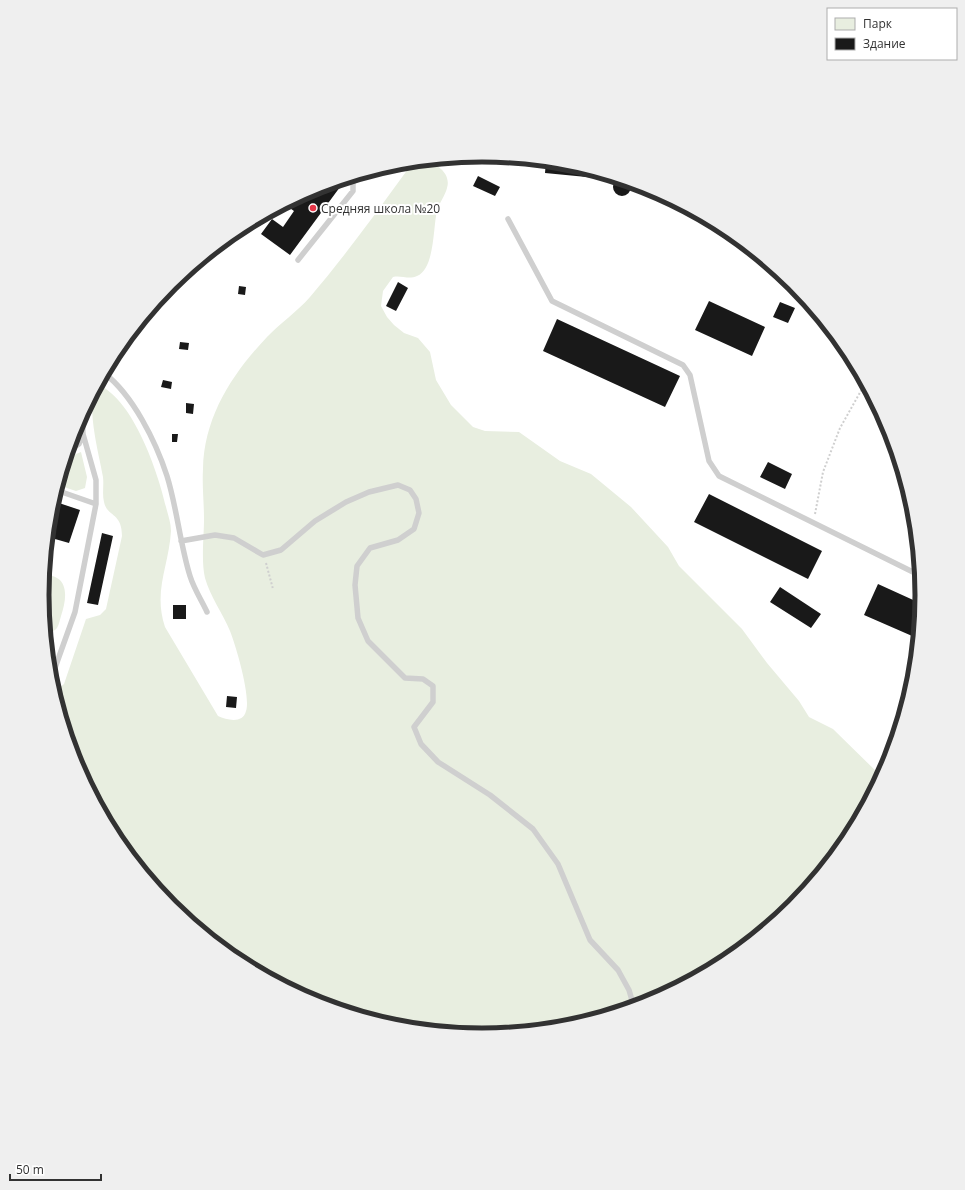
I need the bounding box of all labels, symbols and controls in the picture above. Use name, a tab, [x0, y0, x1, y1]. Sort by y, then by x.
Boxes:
legend	[827, 8, 957, 60]
text: Парк	[863, 15, 893, 32]
text: Здание	[863, 35, 906, 52]
place label: Средняя школа №20	[321, 200, 440, 217]
marker: Средняя школа №20	[308, 203, 318, 213]
scale bar	[10, 1156, 101, 1182]
text: 50 m	[16, 1161, 44, 1178]

